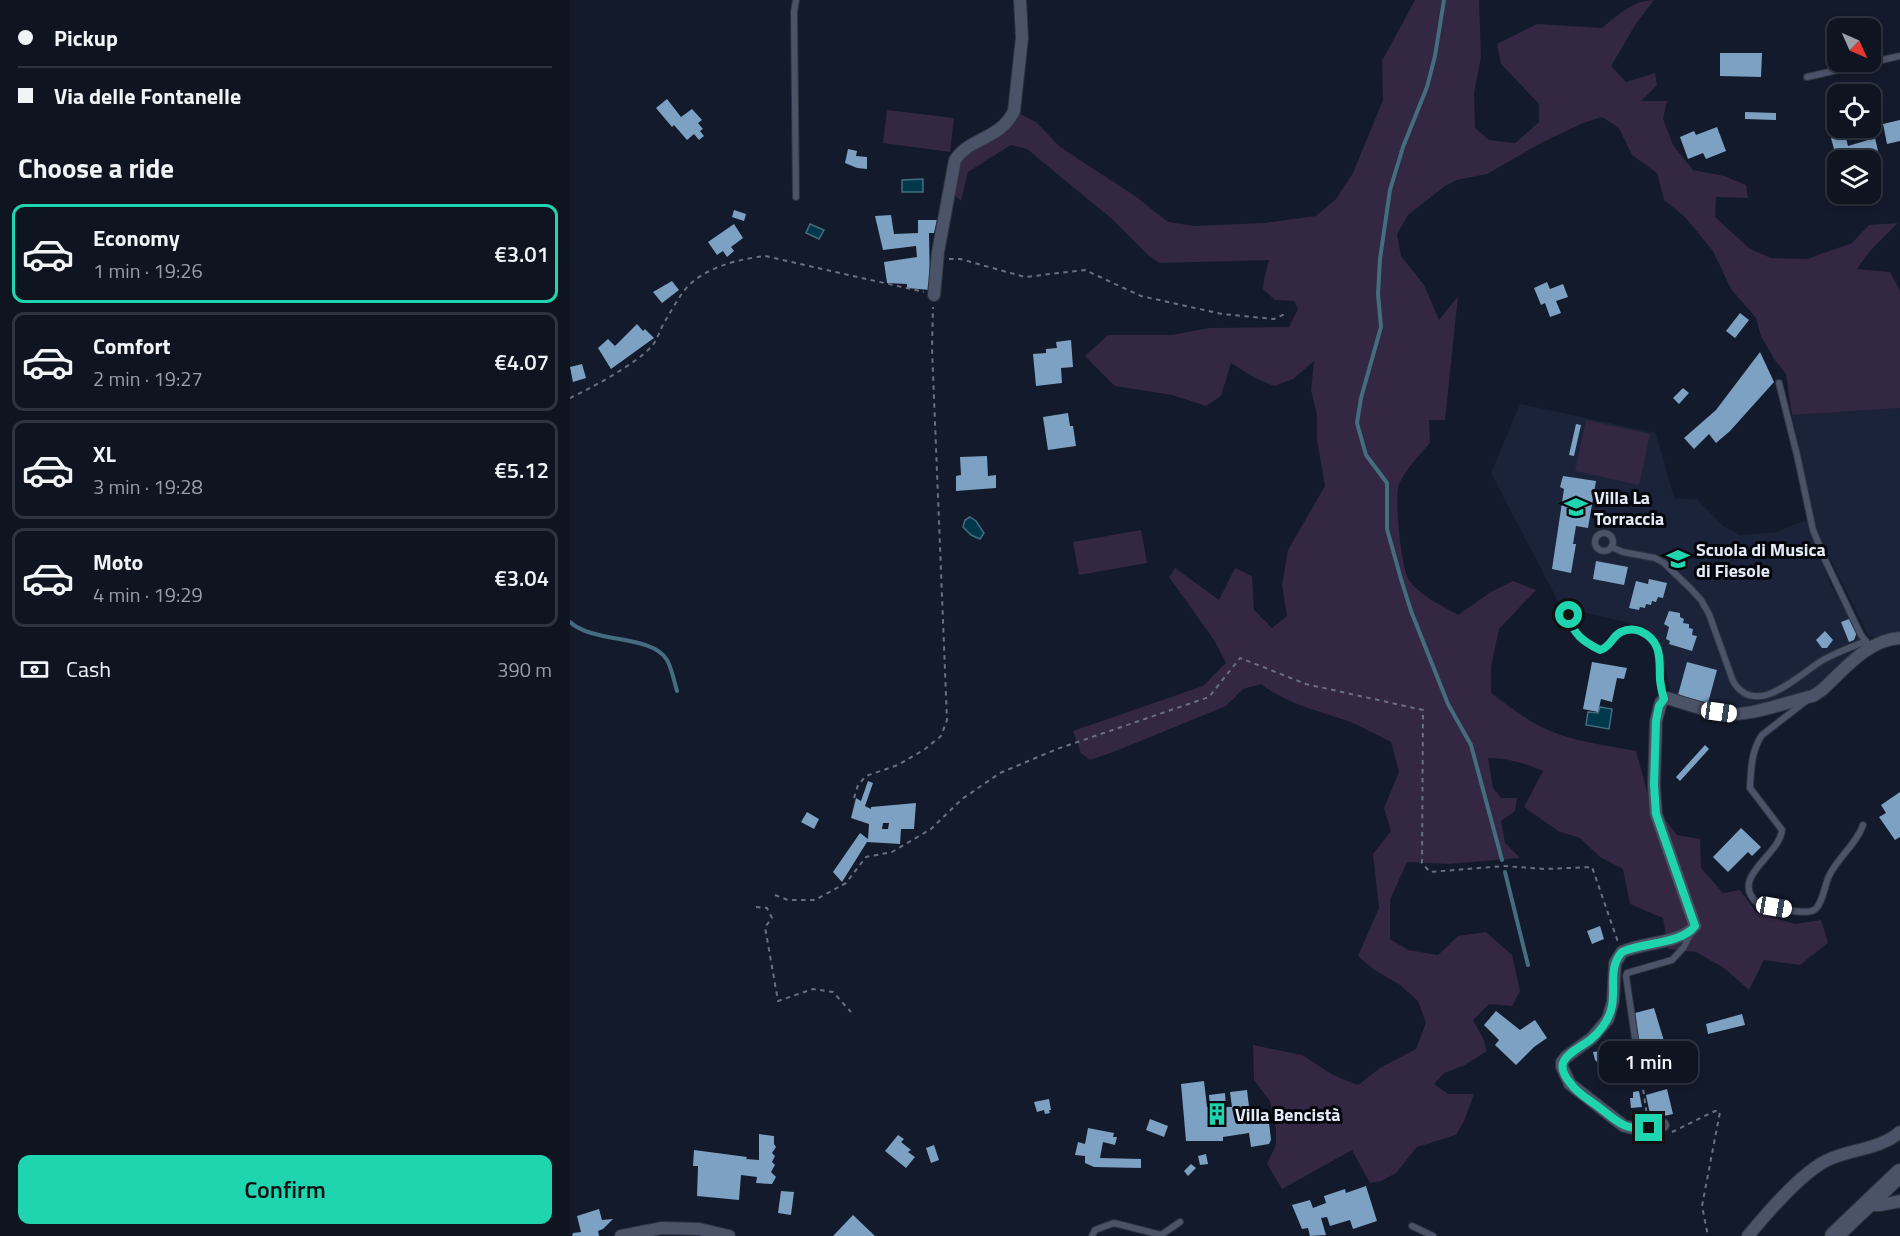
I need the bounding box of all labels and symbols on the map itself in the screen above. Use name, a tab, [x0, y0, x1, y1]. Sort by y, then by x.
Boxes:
north arrow	[1827, 18, 1881, 72]
place label: Villa La Torraccia	[1594, 484, 1664, 532]
school or university icon: Villa La Torraccia	[1563, 494, 1589, 520]
place label: Scuola di Musica di Fiesole	[1696, 536, 1826, 584]
school or university icon: Scuola di Musica di Fiesole	[1665, 546, 1691, 572]
route start	[1555, 601, 1582, 628]
car	[1700, 701, 1738, 723]
car	[1755, 895, 1793, 919]
callout: 1 min	[1600, 1041, 1698, 1083]
building icon: Villa Bencistà	[1204, 1101, 1230, 1127]
place label: Villa Bencistà	[1235, 1101, 1340, 1128]
route end	[1635, 1114, 1662, 1141]

